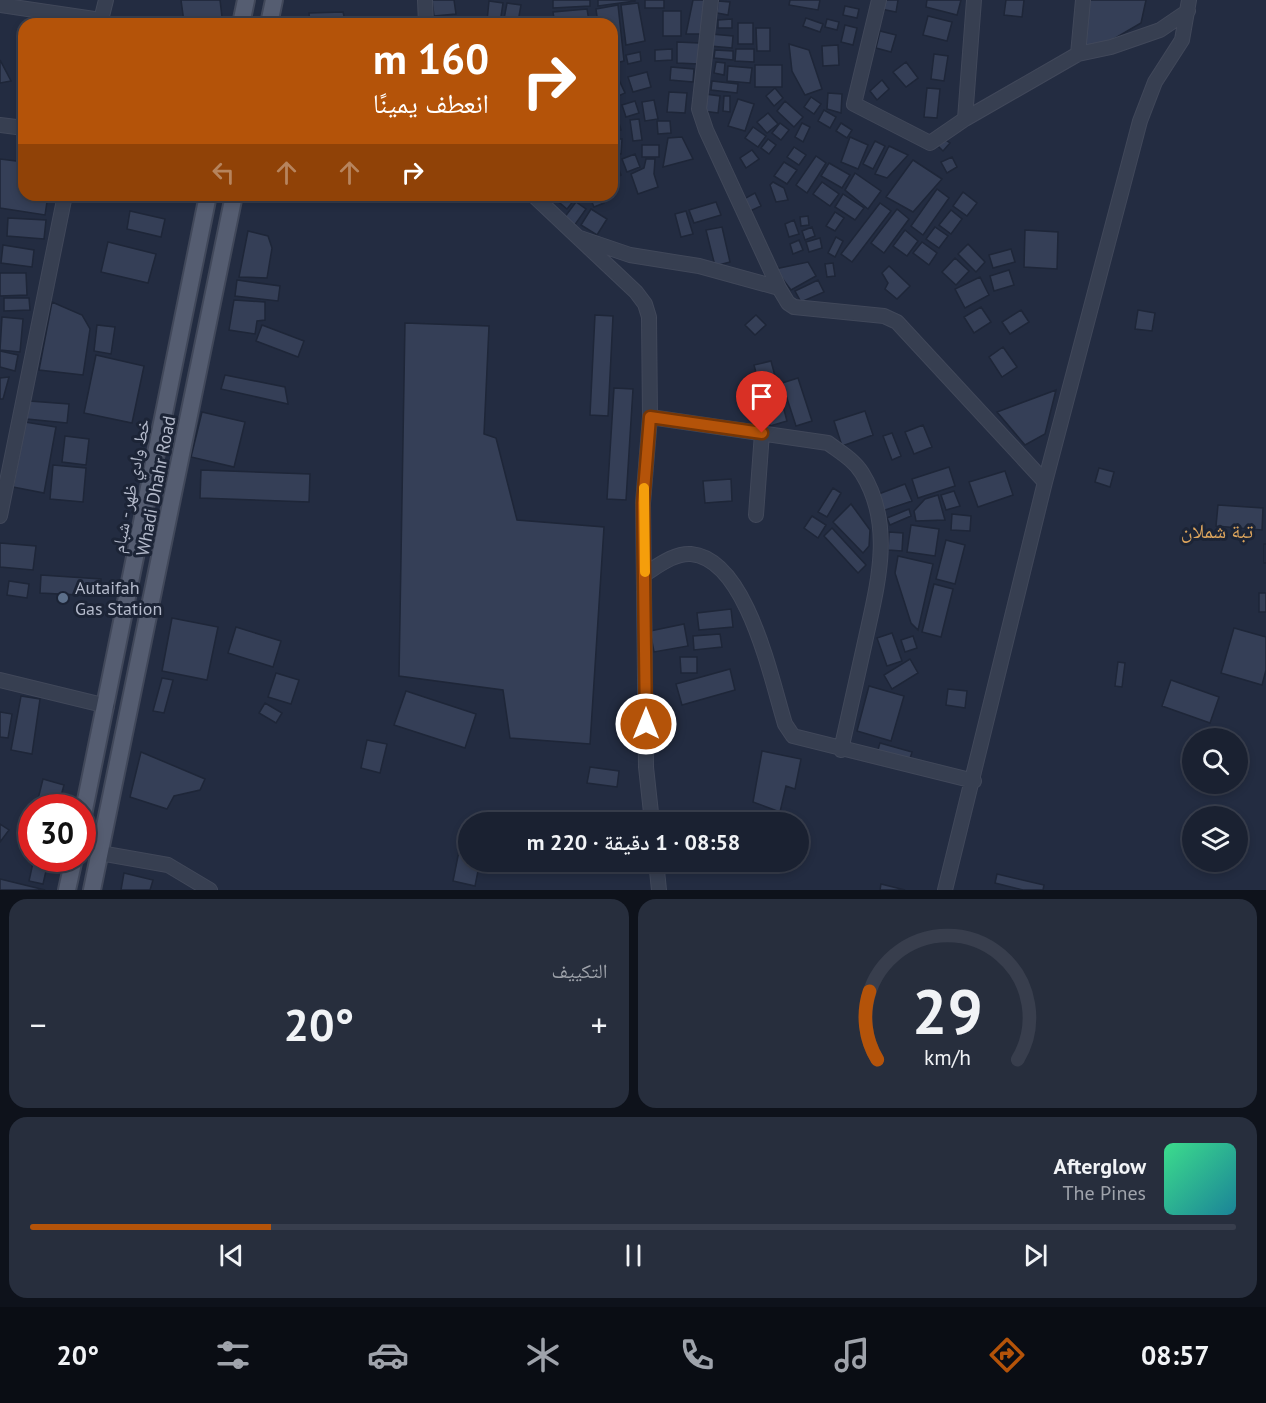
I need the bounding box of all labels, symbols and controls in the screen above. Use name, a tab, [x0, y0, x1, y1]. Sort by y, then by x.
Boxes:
text: 160 m	[373, 31, 489, 86]
icon: right	[510, 42, 588, 120]
text: انعطف يمينًا	[373, 86, 489, 120]
icon: left	[207, 156, 240, 189]
icon: ahead	[270, 156, 303, 189]
icon: ahead	[333, 156, 366, 189]
icon: right	[396, 156, 429, 189]
pin	[736, 371, 787, 433]
icon: arrive	[745, 380, 778, 413]
street label: Whadi Dhahr Road	[131, 414, 180, 558]
street label: خط وادي ظهر - شبام	[106, 417, 158, 556]
district label: تبة شملان	[1181, 518, 1253, 544]
place label: Autaifah Gas Station	[75, 576, 162, 620]
marker: Autaifah Gas Station	[56, 591, 70, 605]
position arrow	[614, 692, 678, 756]
map controls	[1182, 728, 1248, 872]
button: search	[1182, 728, 1248, 794]
speed limit sign: 30	[18, 794, 96, 872]
button: layers	[1182, 806, 1248, 872]
text: 08:58 · 1 دقيقة · 220 m	[527, 828, 740, 856]
text: التكييف	[551, 958, 608, 984]
text: 29	[912, 970, 983, 1051]
text: 20°	[283, 995, 354, 1053]
text: −	[30, 1003, 47, 1046]
text: +	[591, 1003, 607, 1046]
text: km/h	[924, 1044, 971, 1072]
text: Afterglow	[1054, 1152, 1146, 1180]
text: The Pines	[1062, 1180, 1146, 1206]
icon: previous	[215, 1239, 248, 1272]
icon: pause	[617, 1239, 650, 1272]
icon: next	[1019, 1239, 1052, 1272]
icon: filters	[212, 1334, 254, 1376]
icon: car	[367, 1334, 409, 1376]
icon: climate	[522, 1334, 564, 1376]
icon: phone	[676, 1334, 718, 1376]
icon: music	[831, 1334, 873, 1376]
icon: directions	[986, 1334, 1028, 1376]
text: 20°	[57, 1338, 99, 1372]
text: 08:57	[1141, 1338, 1210, 1372]

